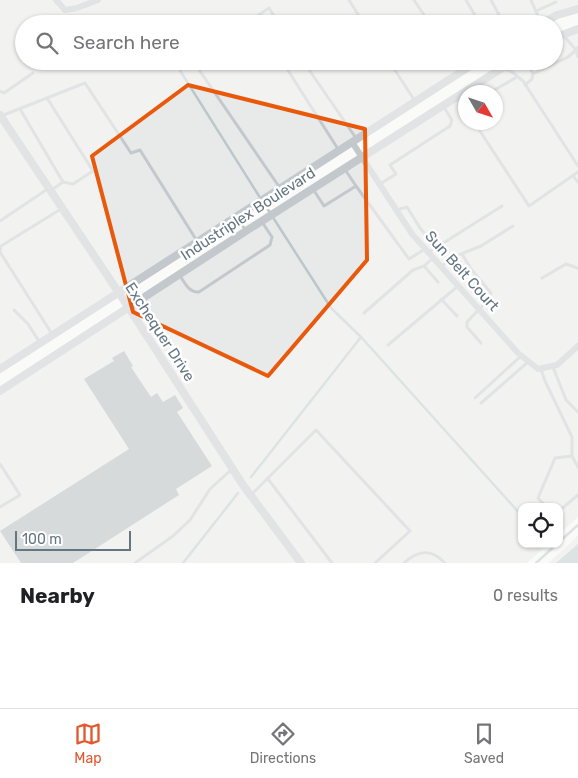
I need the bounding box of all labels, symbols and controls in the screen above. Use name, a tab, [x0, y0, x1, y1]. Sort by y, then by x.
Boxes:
search box	[15, 15, 563, 70]
icon: search	[33, 29, 61, 57]
text: Search here	[73, 31, 180, 54]
north arrow	[458, 85, 503, 130]
street label: Industriplex Boulevard	[177, 164, 319, 264]
street label: Sun Belt Court	[421, 227, 503, 315]
street label: Exchequer Drive	[121, 279, 199, 385]
map controls	[518, 503, 563, 548]
button: locate	[518, 503, 563, 548]
scale bar	[15, 528, 131, 551]
text: 100 m	[22, 531, 62, 548]
text: Nearby	[20, 583, 95, 608]
text: 0 results	[493, 586, 558, 605]
tab: Map	[74, 720, 102, 767]
tab: Directions	[250, 720, 316, 767]
tab: Saved	[464, 720, 504, 767]

